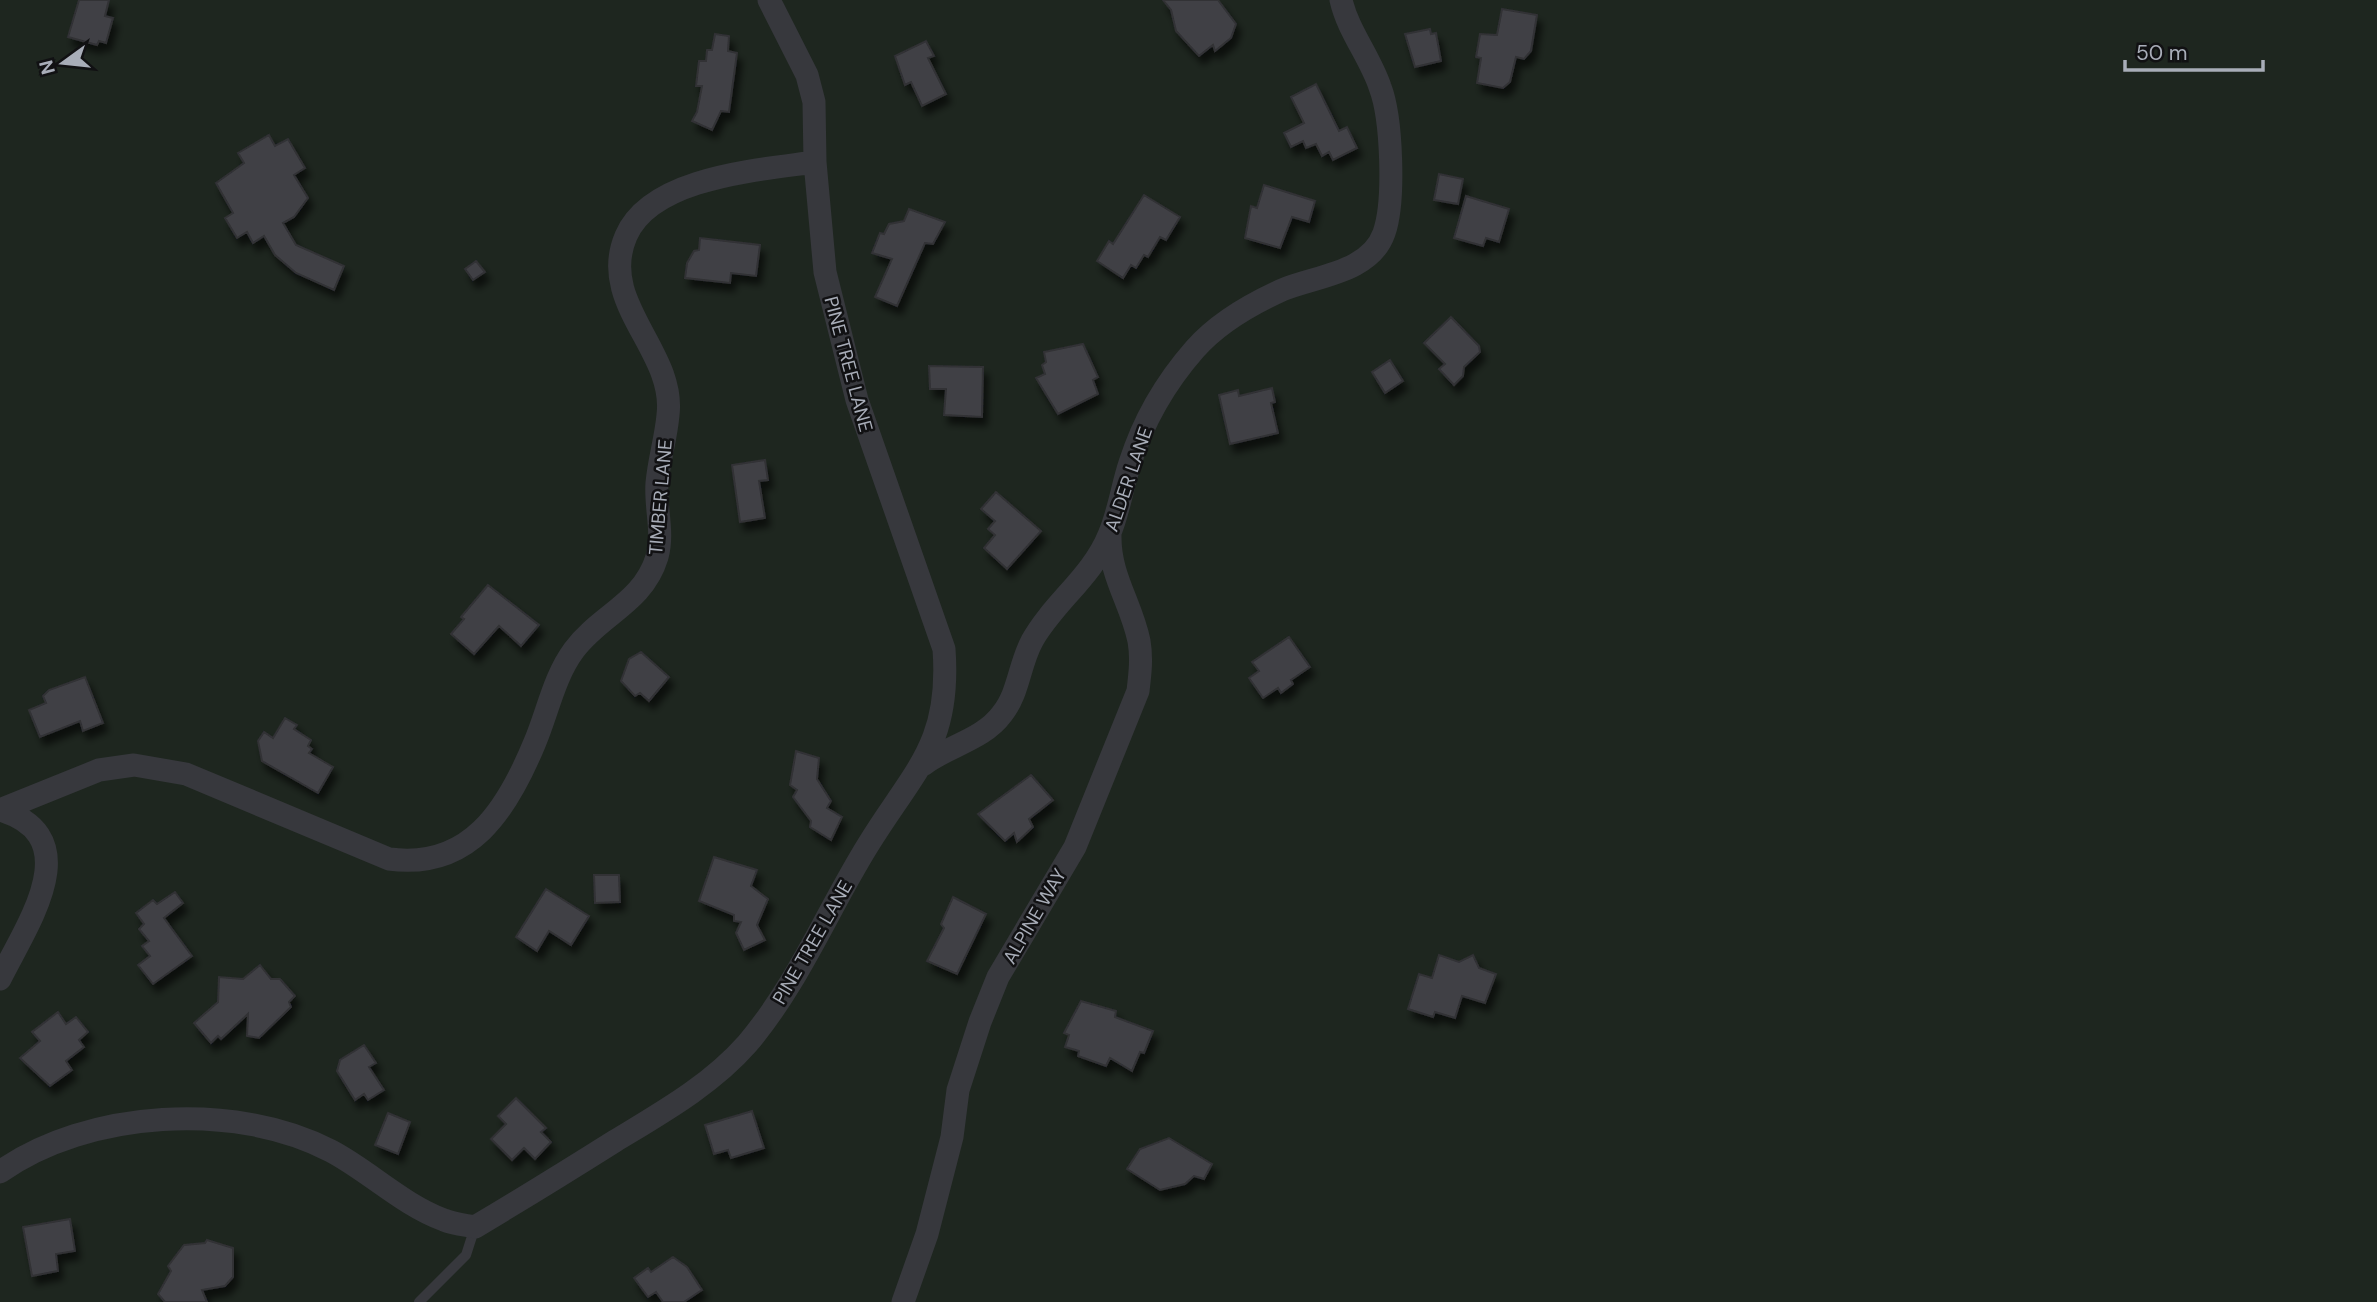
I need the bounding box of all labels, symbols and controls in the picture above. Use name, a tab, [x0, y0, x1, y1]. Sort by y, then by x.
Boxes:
north arrow	[28, 28, 98, 98]
scale bar	[2125, 28, 2263, 72]
text: 50 m	[2136, 39, 2187, 67]
text: N	[33, 57, 61, 77]
street label: PINE TREE LANE	[818, 294, 879, 435]
street label: ALDER LANE	[1099, 423, 1158, 535]
street label: TIMBER LANE	[643, 438, 678, 556]
street label: ALPINE WAY	[997, 864, 1072, 969]
street label: PINE TREE LANE	[767, 876, 858, 1009]

